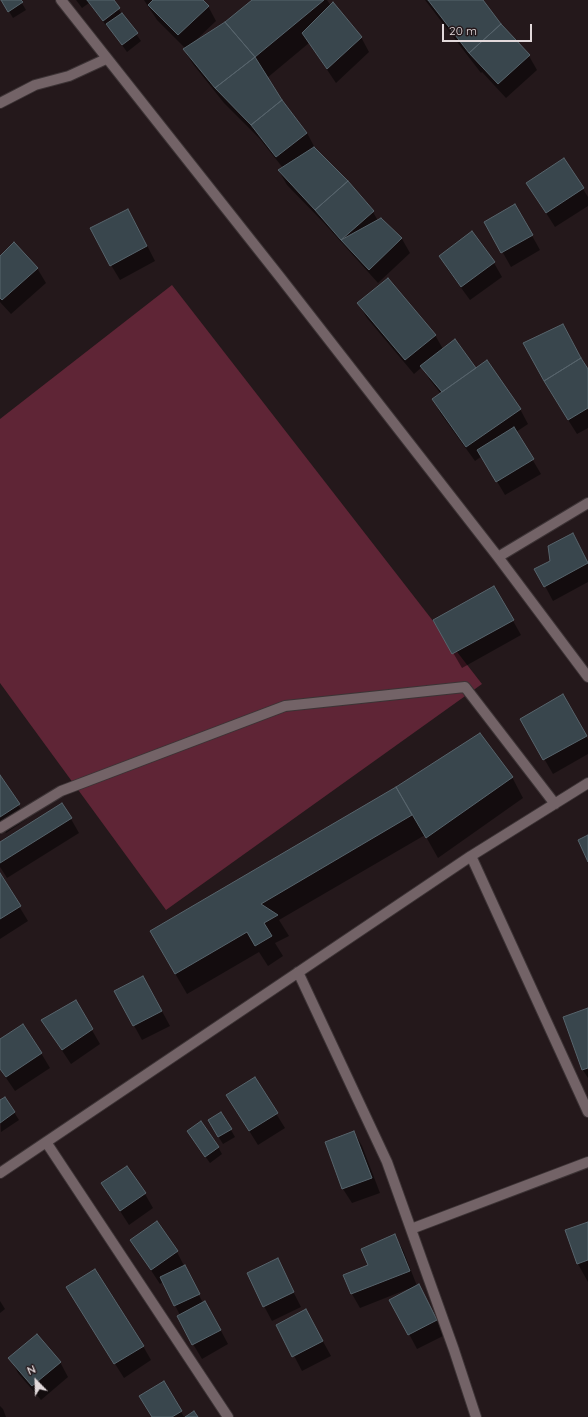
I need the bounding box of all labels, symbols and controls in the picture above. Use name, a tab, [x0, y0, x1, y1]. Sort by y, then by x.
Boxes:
scale bar	[444, 16, 534, 42]
text: 20 m	[449, 23, 477, 38]
north arrow	[16, 1361, 56, 1401]
text: N	[25, 1362, 38, 1378]

